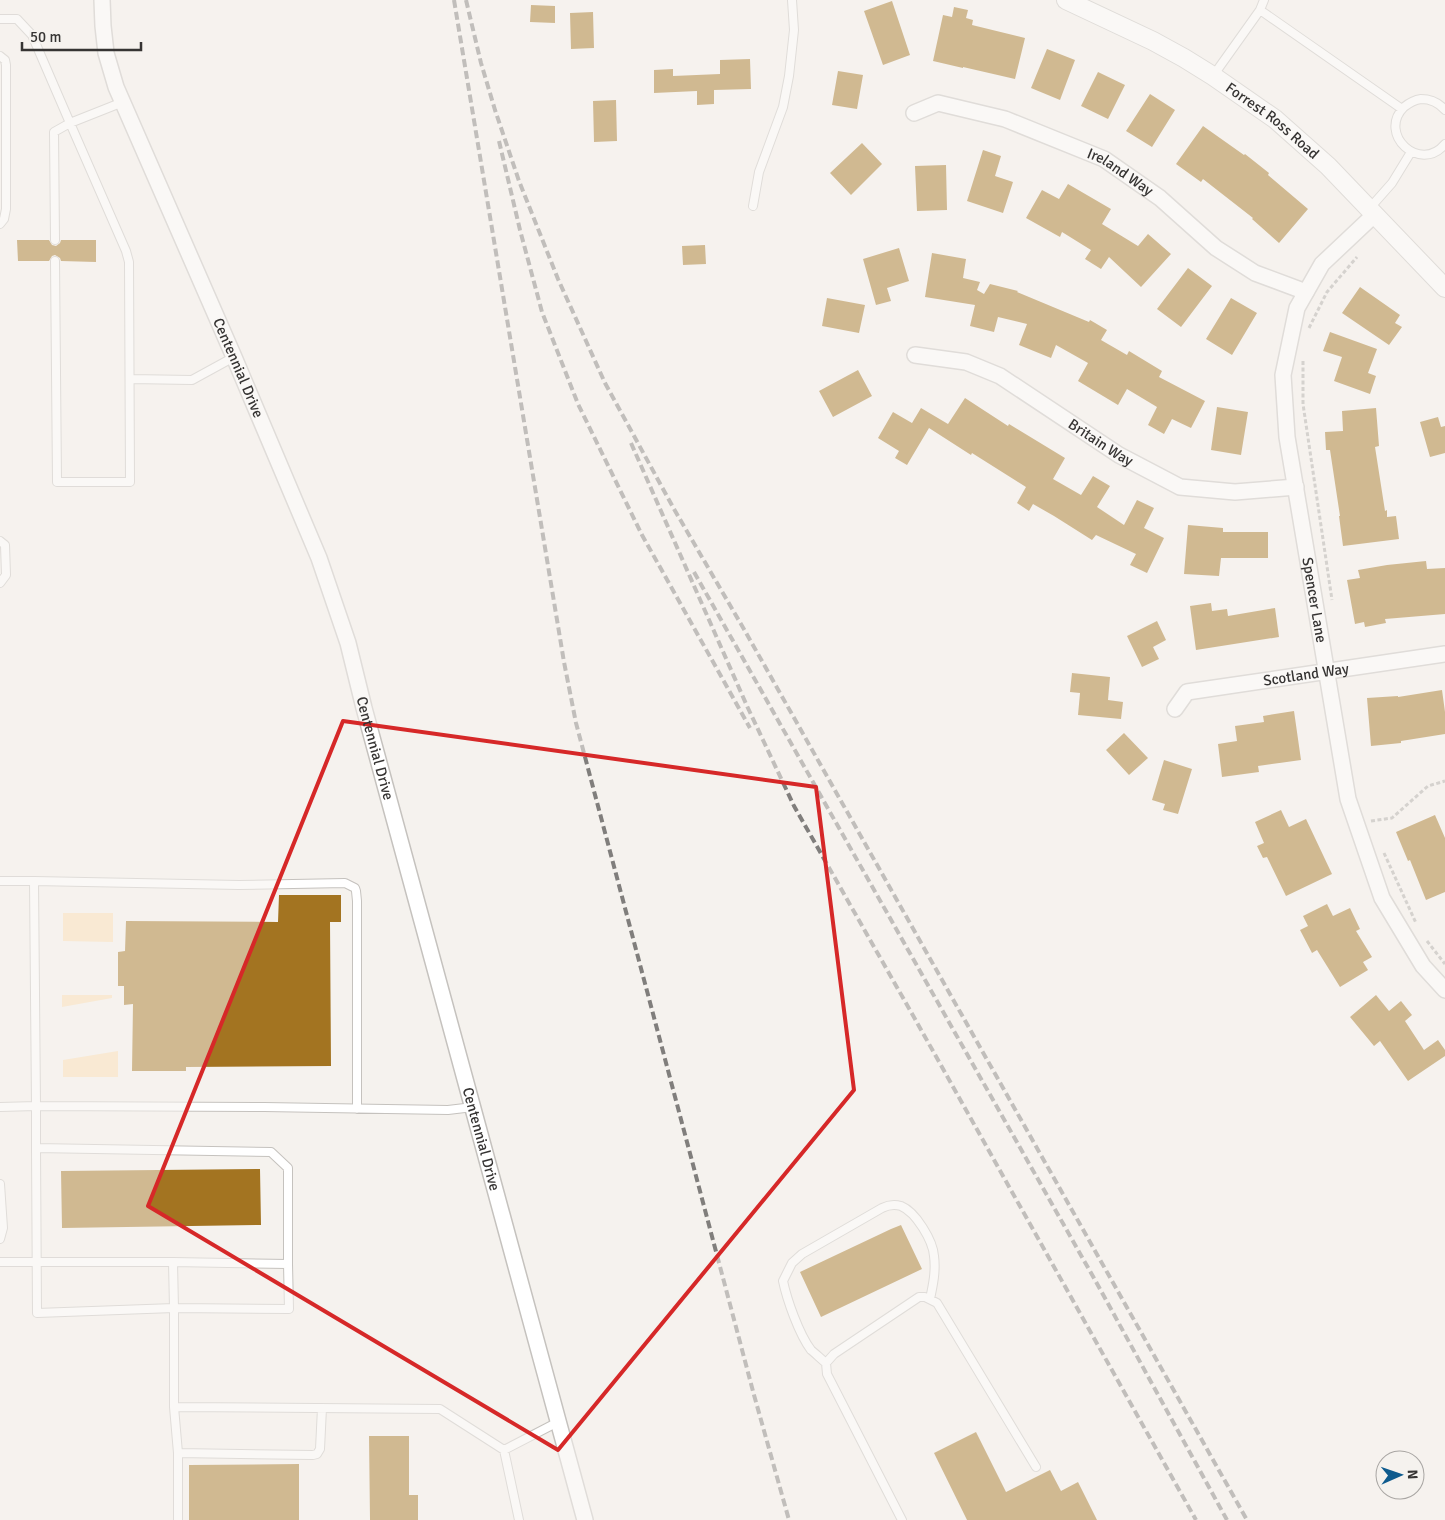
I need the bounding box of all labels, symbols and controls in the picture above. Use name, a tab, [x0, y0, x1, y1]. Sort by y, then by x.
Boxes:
scale bar	[22, 20, 141, 52]
text: 50 m	[30, 28, 61, 46]
street label: Forrest Ross Road	[1222, 79, 1323, 163]
street label: Ireland Way	[1085, 144, 1157, 200]
street label: Centennial Drive	[209, 315, 268, 420]
street label: Britain Way	[1065, 415, 1136, 470]
street label: Spencer Lane	[1298, 556, 1331, 644]
street label: Scotland Way	[1262, 659, 1350, 690]
street label: Centennial Drive	[352, 695, 398, 802]
street label: Centennial Drive	[459, 1085, 504, 1193]
north arrow	[1375, 1450, 1425, 1500]
text: N	[1404, 1469, 1421, 1480]

